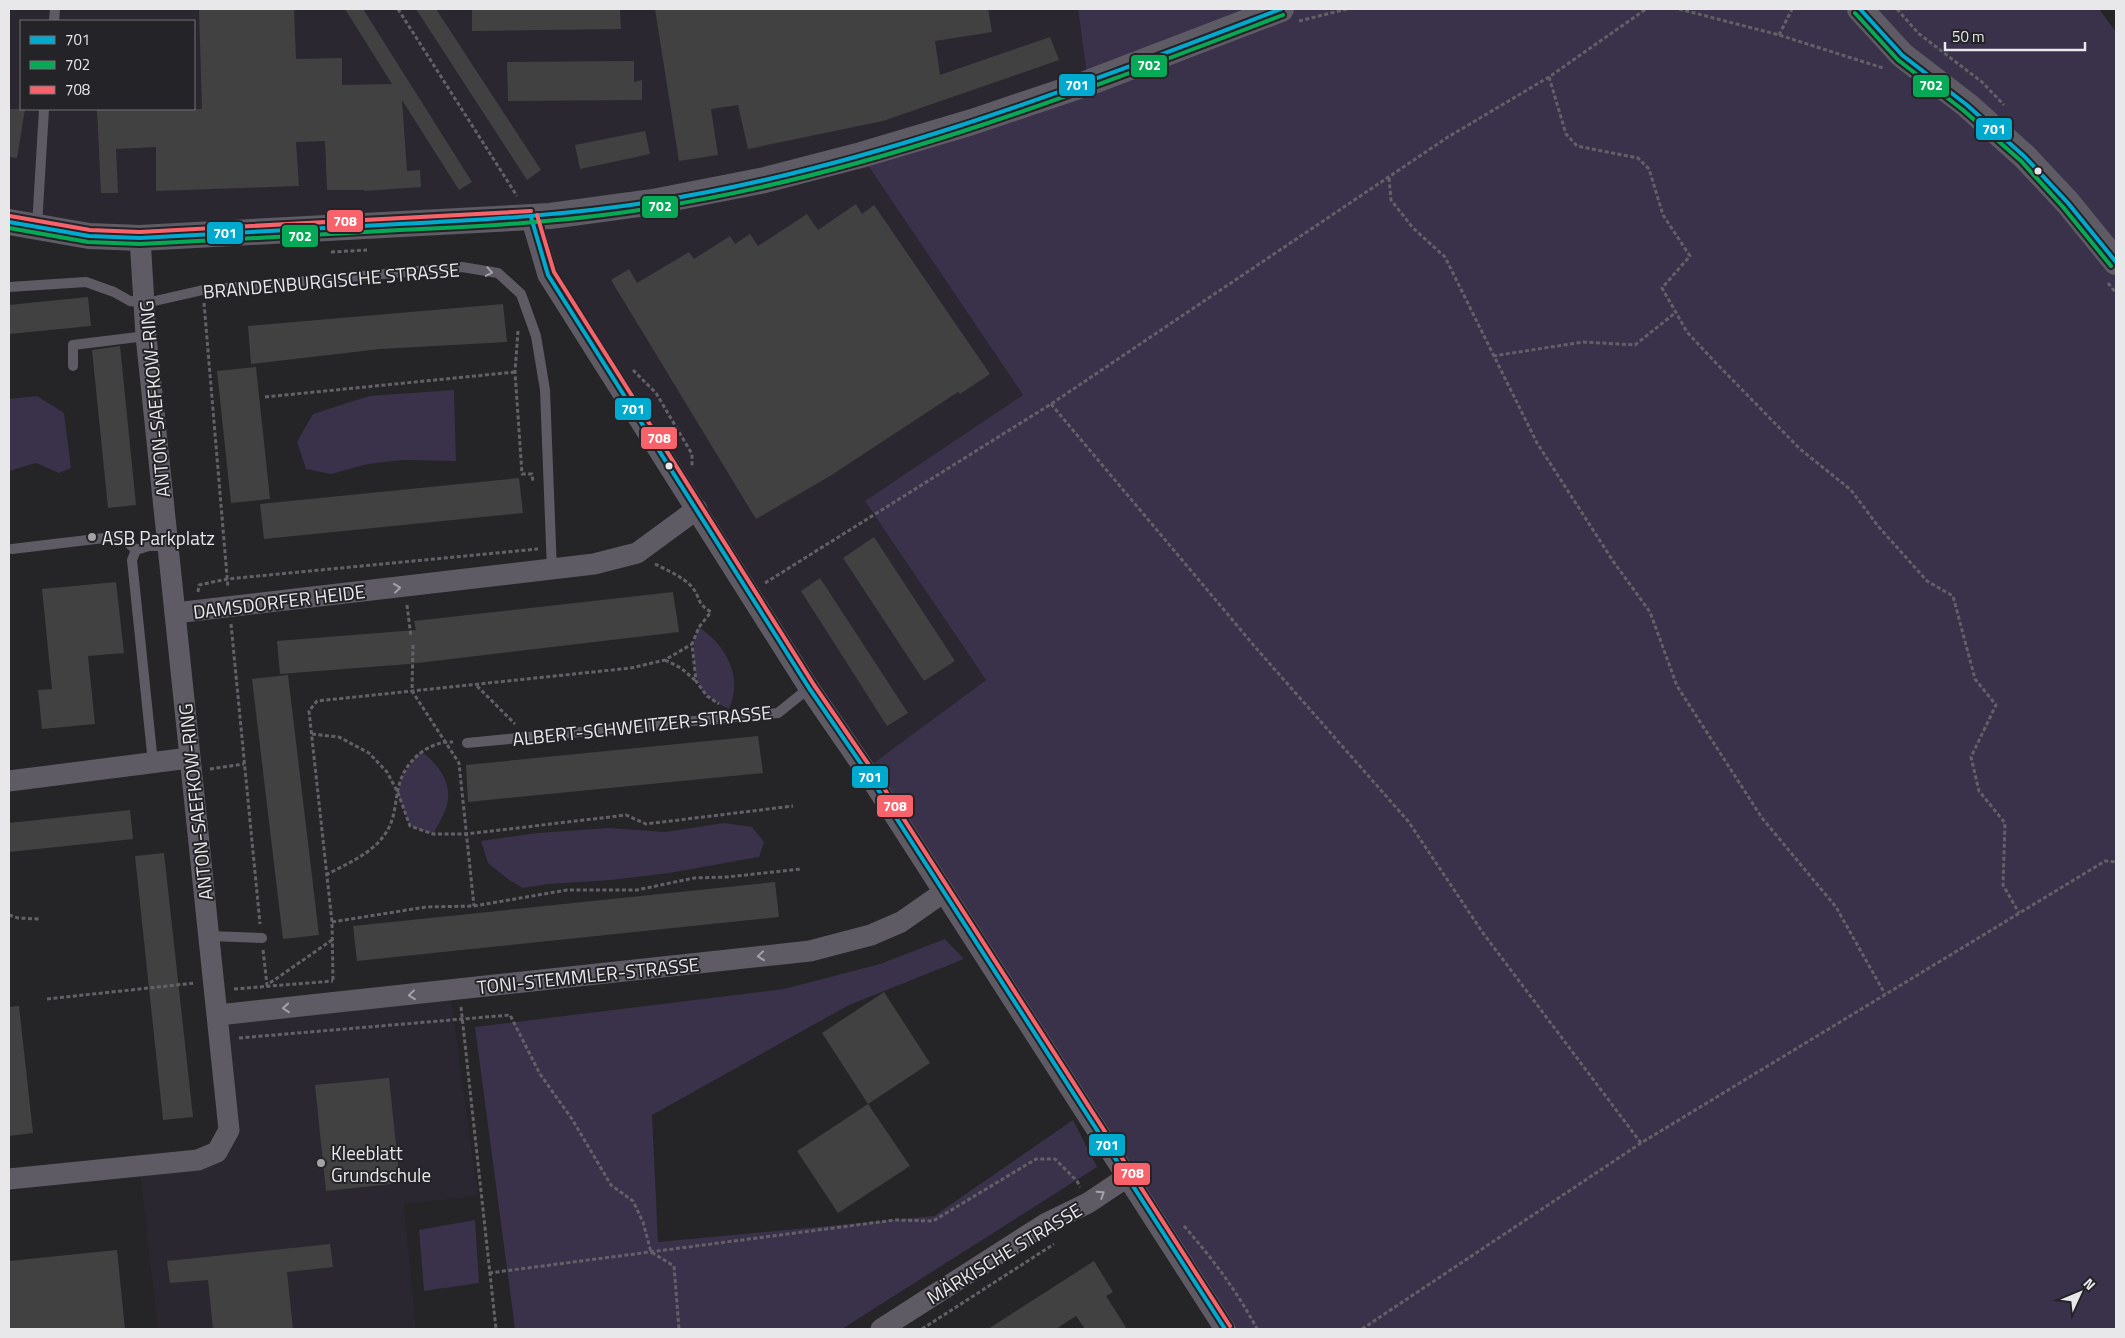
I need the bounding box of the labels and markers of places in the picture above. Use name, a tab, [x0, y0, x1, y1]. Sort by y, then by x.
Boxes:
unlabelled marker	[2033, 166, 2043, 176]
unlabelled marker	[664, 461, 674, 471]
place label: ASB Parkplatz	[102, 523, 215, 552]
marker: ASB Parkplatz	[86, 531, 98, 543]
place label: Kleeblatt Grundschule	[331, 1138, 431, 1189]
marker: Kleeblatt Grundschule	[315, 1157, 327, 1169]

